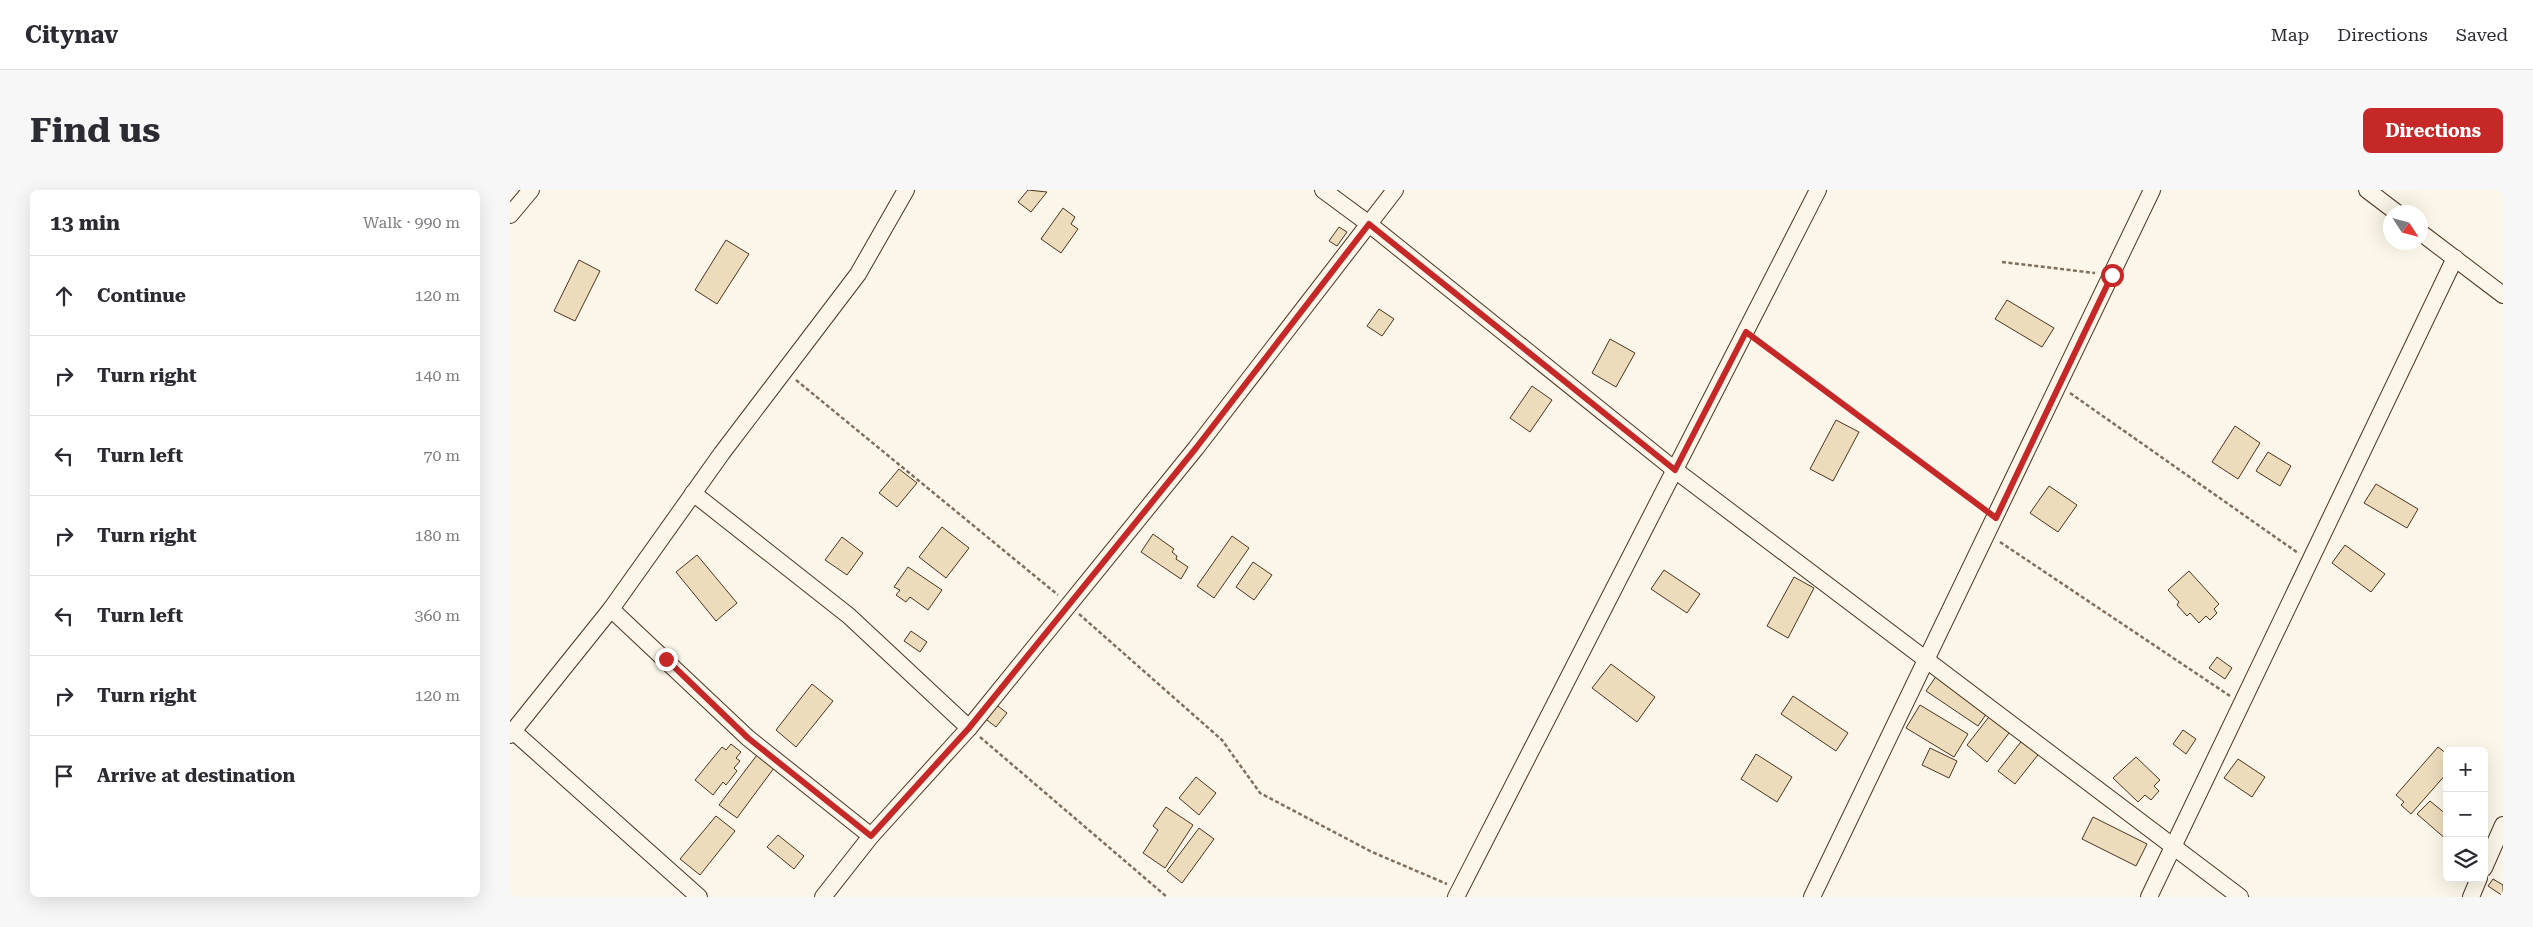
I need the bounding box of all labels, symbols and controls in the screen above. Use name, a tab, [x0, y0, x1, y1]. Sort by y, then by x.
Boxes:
text: Citynav	[25, 21, 118, 49]
text: Map	[2271, 24, 2309, 45]
text: Directions	[2337, 24, 2428, 45]
text: Saved	[2456, 24, 2508, 45]
button: Directions	[2363, 108, 2503, 153]
text: Find us	[30, 110, 160, 151]
north arrow	[2383, 205, 2428, 250]
text: 13 min	[50, 211, 120, 235]
text: Walk · 990 m	[363, 213, 460, 232]
route start	[2101, 264, 2124, 287]
icon: ahead	[50, 282, 78, 310]
text: Continue	[97, 284, 186, 307]
text: 120 m	[414, 286, 460, 305]
icon: right	[50, 362, 78, 390]
text: Turn right	[97, 364, 197, 387]
text: 140 m	[414, 366, 460, 385]
icon: left	[50, 442, 78, 470]
text: Turn left	[97, 444, 183, 467]
text: 70 m	[423, 446, 460, 465]
icon: right	[50, 522, 78, 550]
text: Turn right	[97, 524, 197, 547]
text: 180 m	[414, 526, 460, 545]
icon: left	[50, 602, 78, 630]
text: Turn left	[97, 604, 183, 627]
text: 360 m	[414, 606, 460, 625]
route end	[655, 648, 678, 671]
icon: right	[50, 682, 78, 710]
text: Turn right	[97, 684, 197, 707]
text: 120 m	[414, 686, 460, 705]
map controls	[2443, 747, 2488, 882]
button: +	[2443, 747, 2488, 792]
icon: arrive	[50, 762, 78, 790]
text: Arrive at destination	[97, 764, 295, 787]
button: −	[2443, 792, 2488, 837]
button: layers	[2443, 837, 2488, 882]

